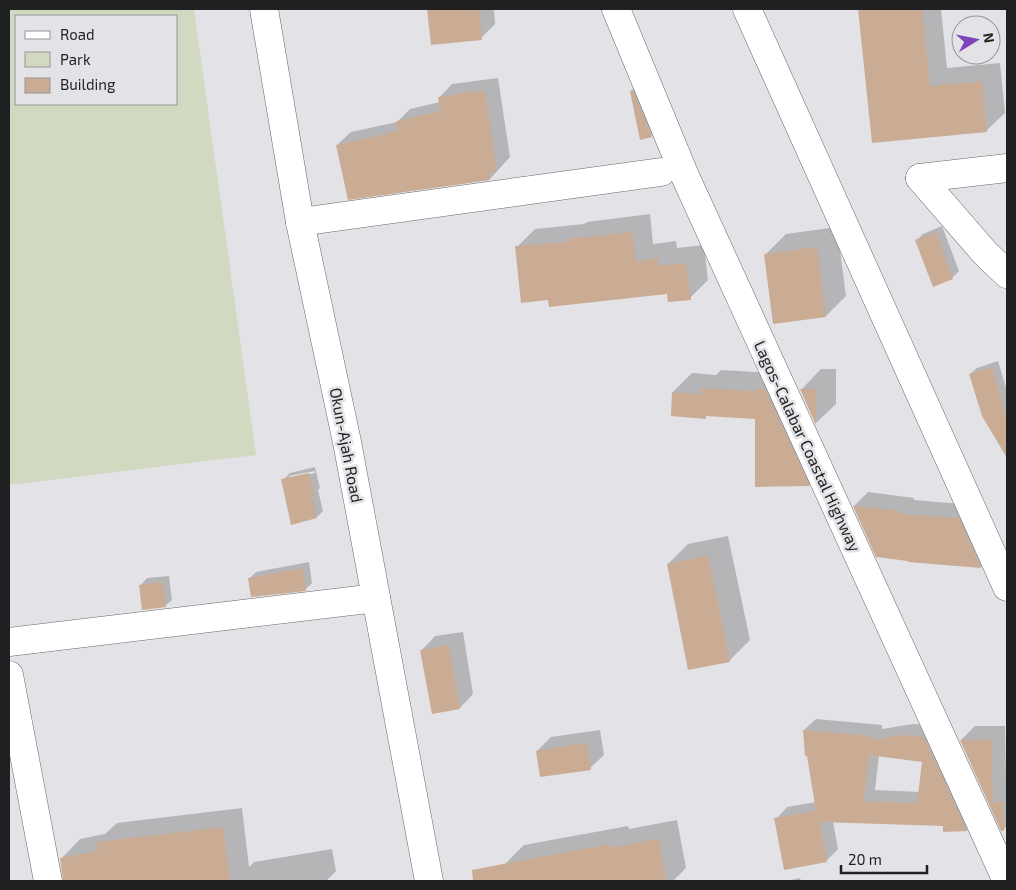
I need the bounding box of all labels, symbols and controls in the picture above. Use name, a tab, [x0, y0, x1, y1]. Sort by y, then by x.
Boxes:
legend	[15, 15, 178, 105]
north arrow	[951, 15, 1001, 65]
text: Road	[60, 25, 95, 43]
text: N	[980, 31, 999, 44]
text: Park	[60, 50, 91, 68]
text: Building	[60, 75, 116, 93]
street label: Lagos-Calabar Coastal Highway	[751, 338, 866, 555]
street label: Okun-Ajah Road	[326, 386, 367, 504]
scale bar	[841, 842, 927, 874]
text: 20 m	[848, 850, 882, 868]

